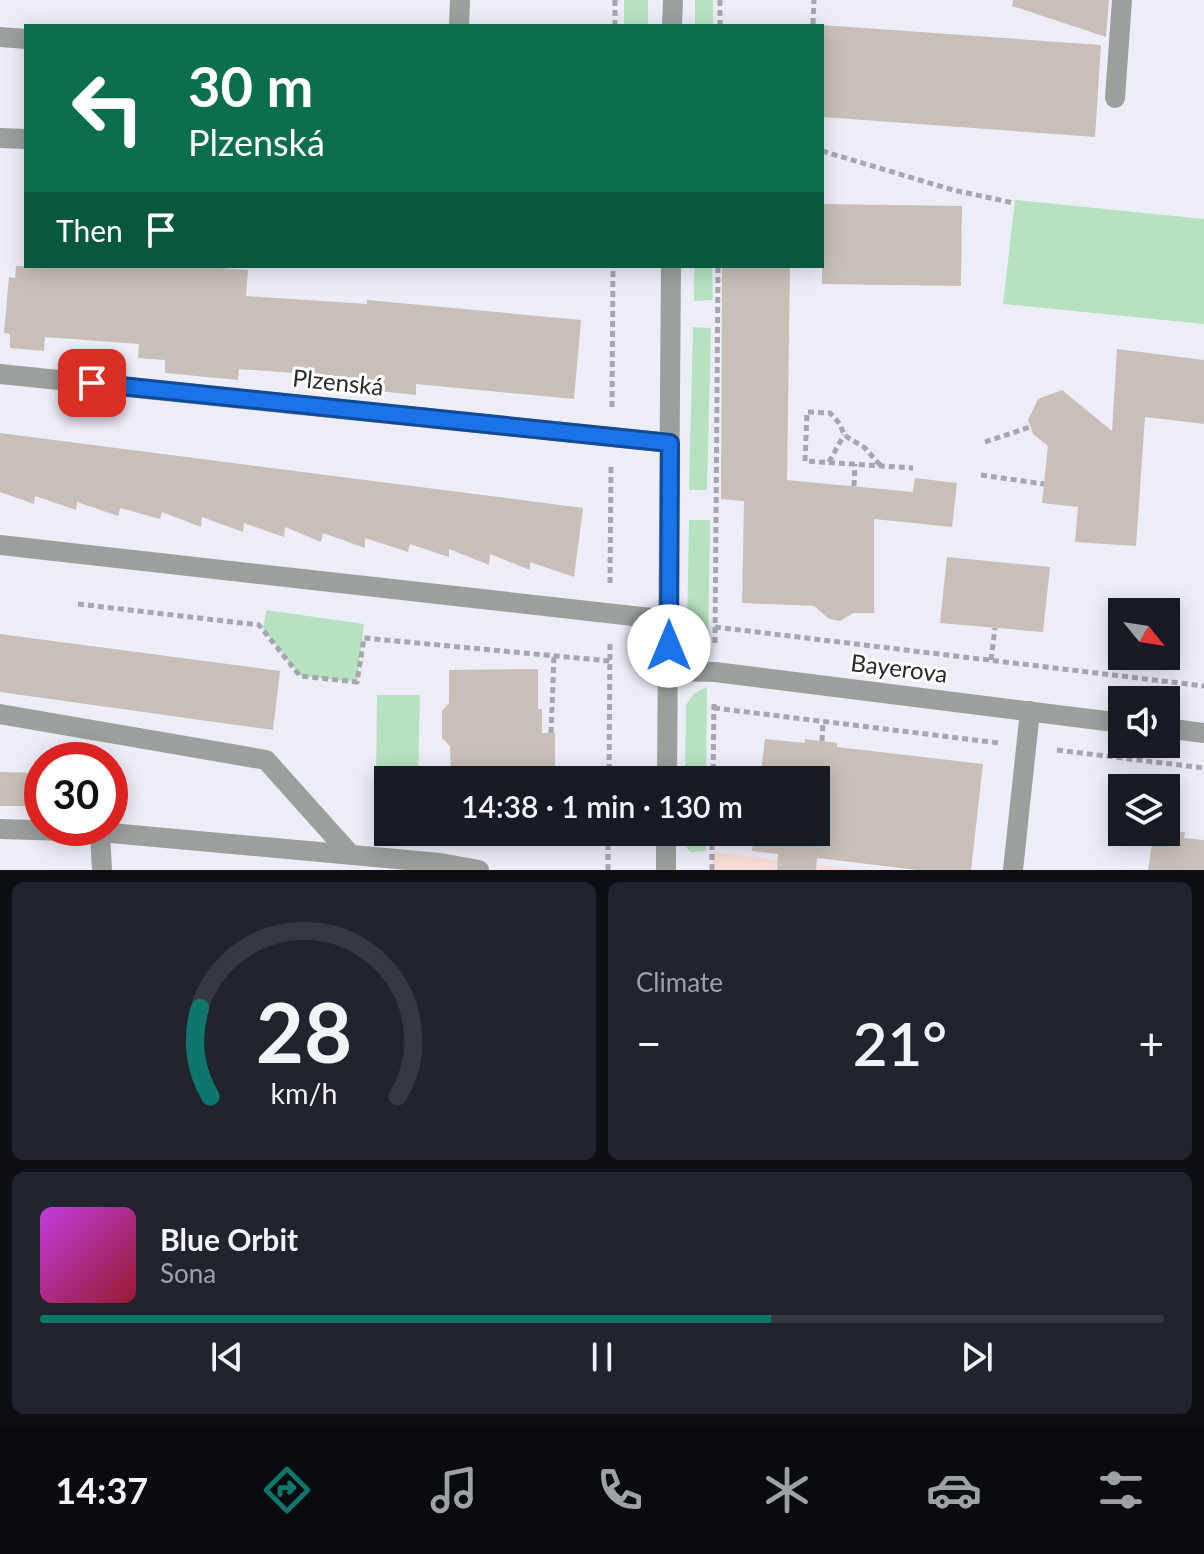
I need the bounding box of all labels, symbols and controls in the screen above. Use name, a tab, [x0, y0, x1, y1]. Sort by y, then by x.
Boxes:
text: 30 m	[188, 52, 313, 119]
icon: left	[56, 56, 160, 160]
text: Plzenská	[188, 120, 325, 164]
icon: arrive	[139, 208, 183, 252]
text: Then	[56, 212, 123, 248]
pin	[58, 349, 126, 417]
icon: arrive	[70, 361, 114, 405]
street label: Plzenská	[291, 362, 385, 401]
north arrow	[1108, 598, 1180, 670]
map controls	[1108, 598, 1180, 846]
position arrow	[627, 604, 711, 688]
street label: Bayerova	[849, 647, 949, 688]
button: sound	[1108, 686, 1180, 758]
speed limit sign: 30	[24, 742, 128, 846]
button: layers	[1108, 774, 1180, 846]
text: 14:38 · 1 min · 130 m	[461, 788, 743, 824]
text: Climate	[636, 966, 723, 998]
text: 28	[256, 981, 352, 1081]
text: 21°	[853, 1007, 947, 1079]
text: −	[636, 1017, 662, 1069]
text: +	[1138, 1017, 1164, 1069]
text: km/h	[271, 1076, 337, 1110]
text: Blue Orbit	[160, 1221, 298, 1257]
text: Sona	[160, 1257, 216, 1289]
icon: previous	[205, 1335, 249, 1379]
icon: pause	[580, 1335, 624, 1379]
icon: next	[955, 1335, 999, 1379]
icon: directions	[259, 1462, 315, 1518]
icon: music	[426, 1462, 482, 1518]
icon: phone	[592, 1462, 648, 1518]
icon: climate	[759, 1462, 815, 1518]
icon: car	[926, 1462, 982, 1518]
icon: filters	[1093, 1462, 1149, 1518]
text: 14:37	[55, 1468, 148, 1512]

